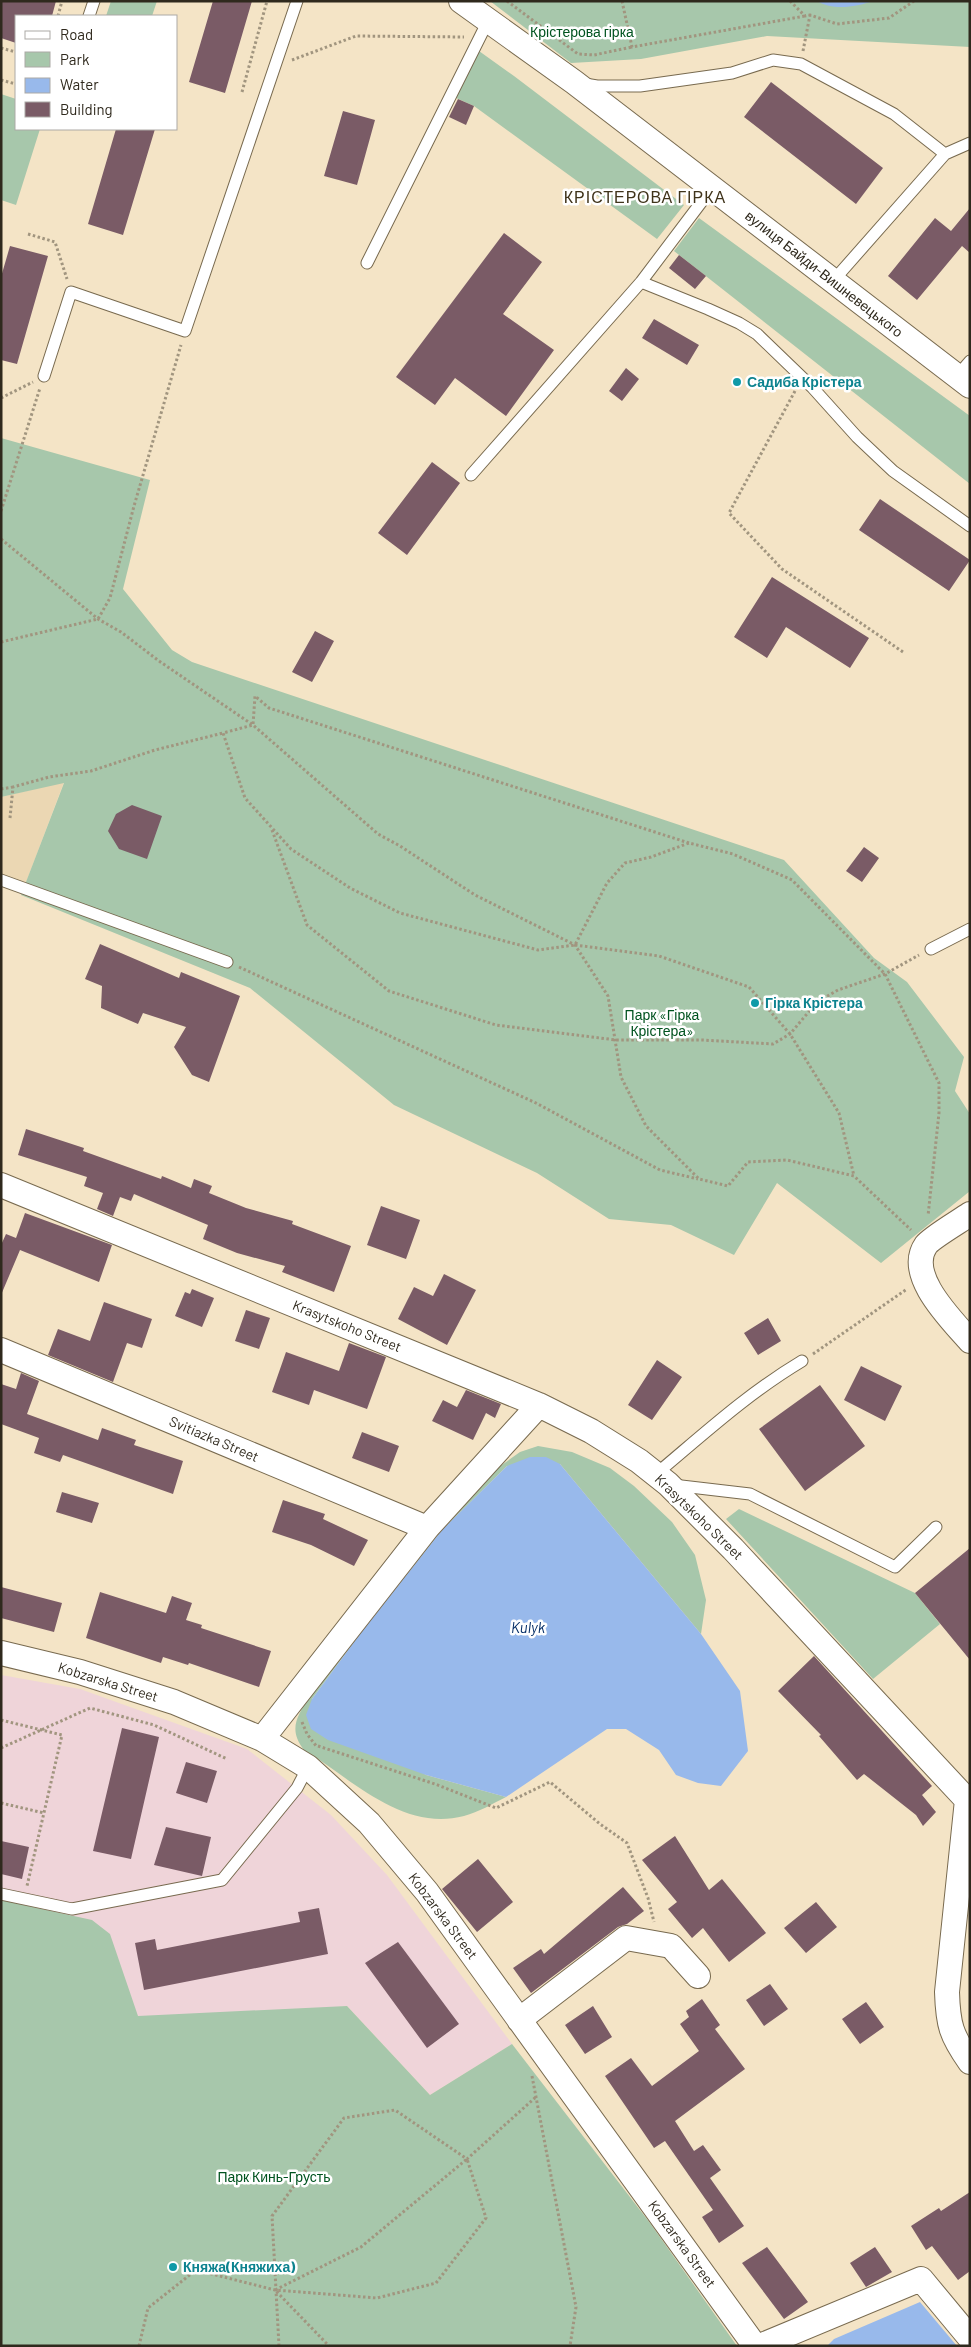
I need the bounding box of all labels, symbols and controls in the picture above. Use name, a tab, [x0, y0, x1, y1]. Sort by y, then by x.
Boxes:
legend	[15, 15, 178, 130]
park label: Крістерова гірка	[530, 23, 634, 40]
text: Road	[60, 25, 93, 43]
text: Park	[60, 50, 90, 68]
text: Water	[60, 75, 99, 93]
text: Building	[60, 100, 113, 118]
district label: КРІСТЕРОВА ГІРКА	[564, 187, 726, 206]
street label: вулиця Байди-Вишневецького	[742, 207, 907, 341]
place label: Садиба Крістера	[747, 373, 862, 390]
marker: Садиба Крістера	[731, 376, 743, 388]
place label: Гірка Крістера	[765, 994, 863, 1011]
marker: Гірка Крістера	[749, 997, 761, 1009]
park label: Парк «Гірка Крістера»	[625, 1006, 700, 1039]
street label: Krasytskoho Street	[290, 1296, 404, 1355]
street label: Svitiazka Street	[167, 1412, 261, 1465]
street label: Krasytskoho Street	[652, 1470, 747, 1563]
water label: Kulyk	[511, 1618, 546, 1636]
street label: Kobzarska Street	[56, 1658, 160, 1705]
street label: Kobzarska Street	[405, 1869, 481, 1962]
park label: Парк Кинь-Грусть	[217, 2168, 331, 2185]
street label: Kobzarska Street	[645, 2197, 720, 2291]
place label: Княжа(Княжиха)	[183, 2258, 295, 2275]
marker: Княжа(Княжиха)	[167, 2261, 179, 2273]

